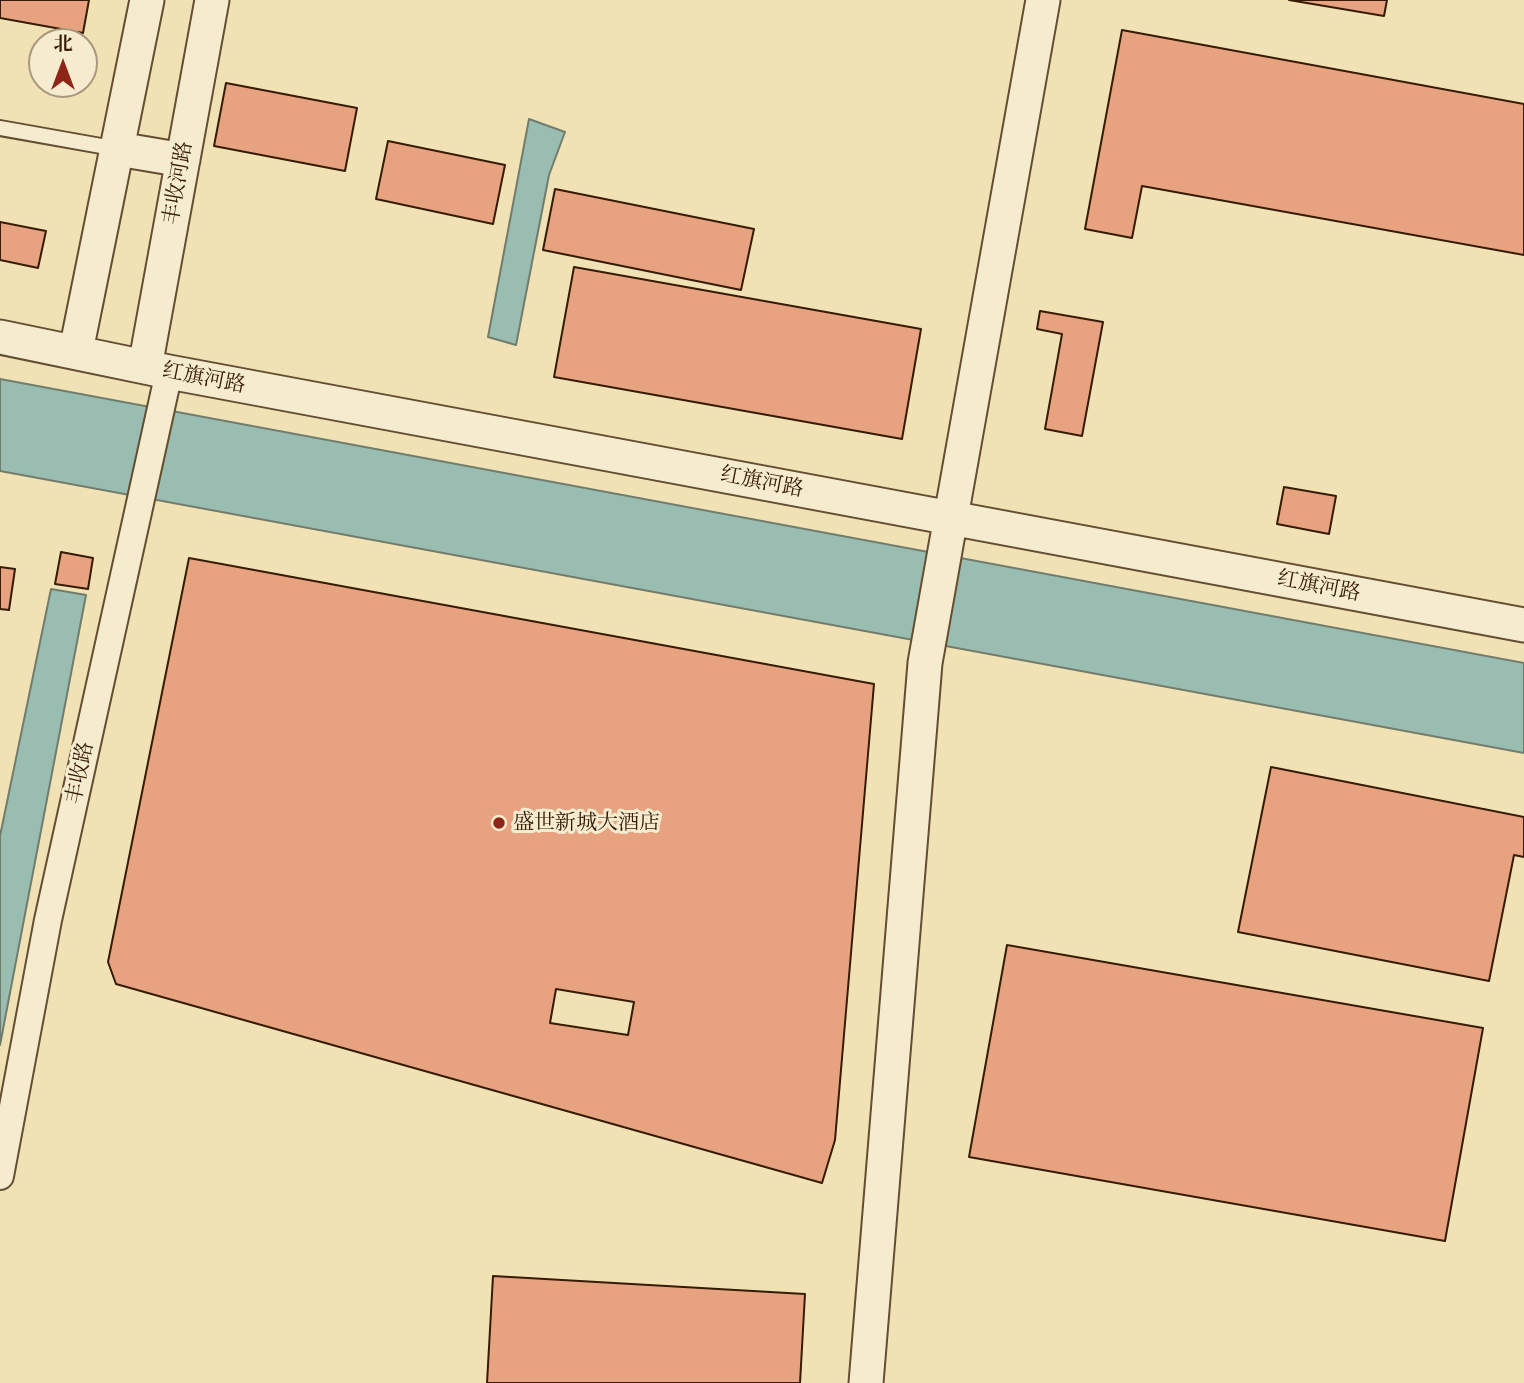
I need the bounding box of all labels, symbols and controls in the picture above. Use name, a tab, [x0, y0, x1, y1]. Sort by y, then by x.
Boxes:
north arrow	[28, 28, 98, 98]
text: 北	[53, 32, 73, 55]
street label: 丰收河路	[158, 139, 198, 227]
street label: 红旗河路	[160, 358, 248, 398]
street label: 红旗河路	[718, 462, 806, 502]
street label: 红旗河路	[1275, 566, 1363, 606]
street label: 丰收路	[61, 740, 99, 806]
place label: 盛世新城大酒店	[513, 810, 660, 836]
marker: 盛世新城大酒店	[491, 815, 507, 831]

